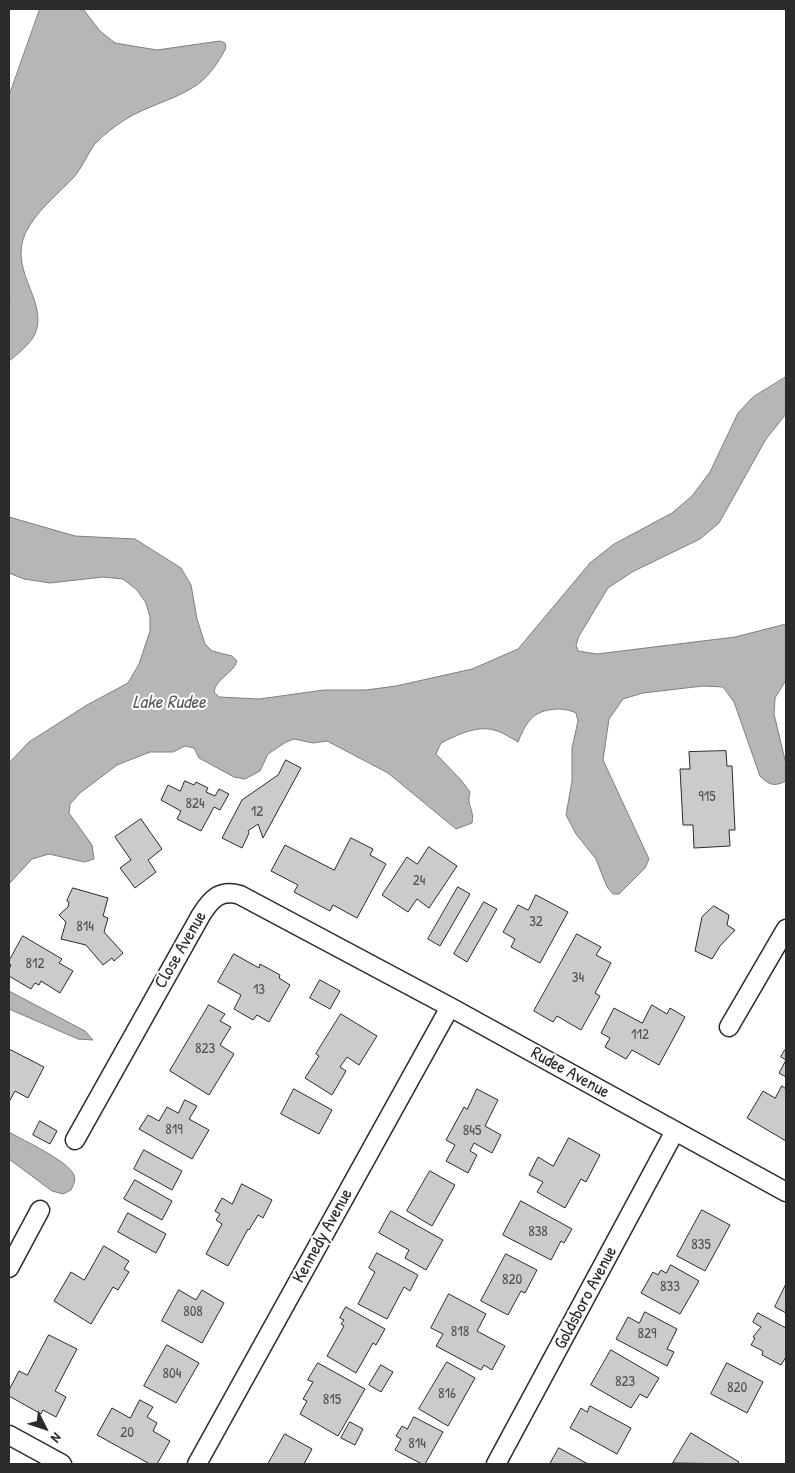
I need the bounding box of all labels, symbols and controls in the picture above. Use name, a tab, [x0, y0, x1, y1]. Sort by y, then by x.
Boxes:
water label: Lake Rudee	[132, 692, 206, 714]
house number: 915	[698, 788, 716, 806]
house number: 824	[185, 795, 205, 813]
house number: 12	[251, 803, 263, 821]
house number: 24	[413, 872, 425, 890]
street label: Close Avenue	[150, 907, 212, 993]
house number: 32	[529, 913, 543, 931]
house number: 814	[76, 918, 94, 936]
house number: 812	[26, 955, 44, 973]
house number: 34	[572, 969, 584, 987]
house number: 13	[253, 981, 265, 999]
house number: 112	[631, 1026, 649, 1044]
house number: 823	[195, 1040, 215, 1058]
street label: Rudee Avenue	[527, 1043, 613, 1103]
house number: 819	[165, 1121, 183, 1139]
house number: 845	[463, 1122, 481, 1140]
street label: Kennedy Avenue	[288, 1185, 358, 1287]
house number: 838	[528, 1223, 548, 1241]
house number: 835	[691, 1236, 711, 1254]
street label: Goldsboro Avenue	[550, 1243, 622, 1353]
house number: 820	[502, 1271, 522, 1289]
house number: 833	[660, 1278, 680, 1296]
house number: 808	[183, 1303, 203, 1321]
house number: 818	[451, 1323, 469, 1341]
house number: 829	[637, 1325, 657, 1343]
house number: 804	[163, 1365, 181, 1383]
house number: 823	[615, 1373, 635, 1391]
house number: 820	[727, 1379, 747, 1397]
house number: 816	[438, 1385, 456, 1403]
house number: 815	[323, 1391, 341, 1409]
north arrow	[20, 1403, 70, 1453]
house number: 20	[120, 1424, 134, 1442]
text: N	[47, 1429, 66, 1447]
house number: 814	[408, 1435, 426, 1453]

